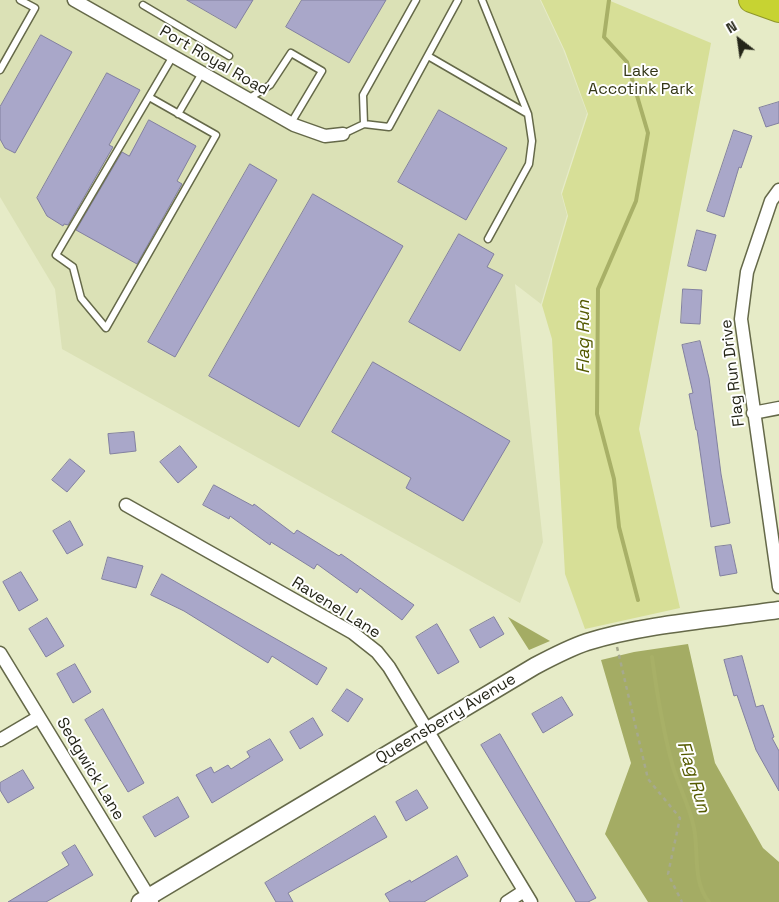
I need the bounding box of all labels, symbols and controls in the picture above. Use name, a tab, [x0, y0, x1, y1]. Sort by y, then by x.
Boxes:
north arrow	[714, 15, 764, 65]
text: N	[723, 17, 740, 37]
street label: Port Royal Road	[156, 22, 272, 100]
park label: Lake Accotink Park	[588, 62, 694, 100]
water label: Flag Run	[573, 300, 595, 374]
street label: Flag Run Drive	[717, 318, 749, 428]
street label: Ravenel Lane	[288, 573, 384, 643]
street label: Queensberry Avenue	[373, 670, 519, 768]
street label: Sedgwick Lane	[52, 714, 128, 824]
water label: Flag Run	[672, 739, 714, 815]

